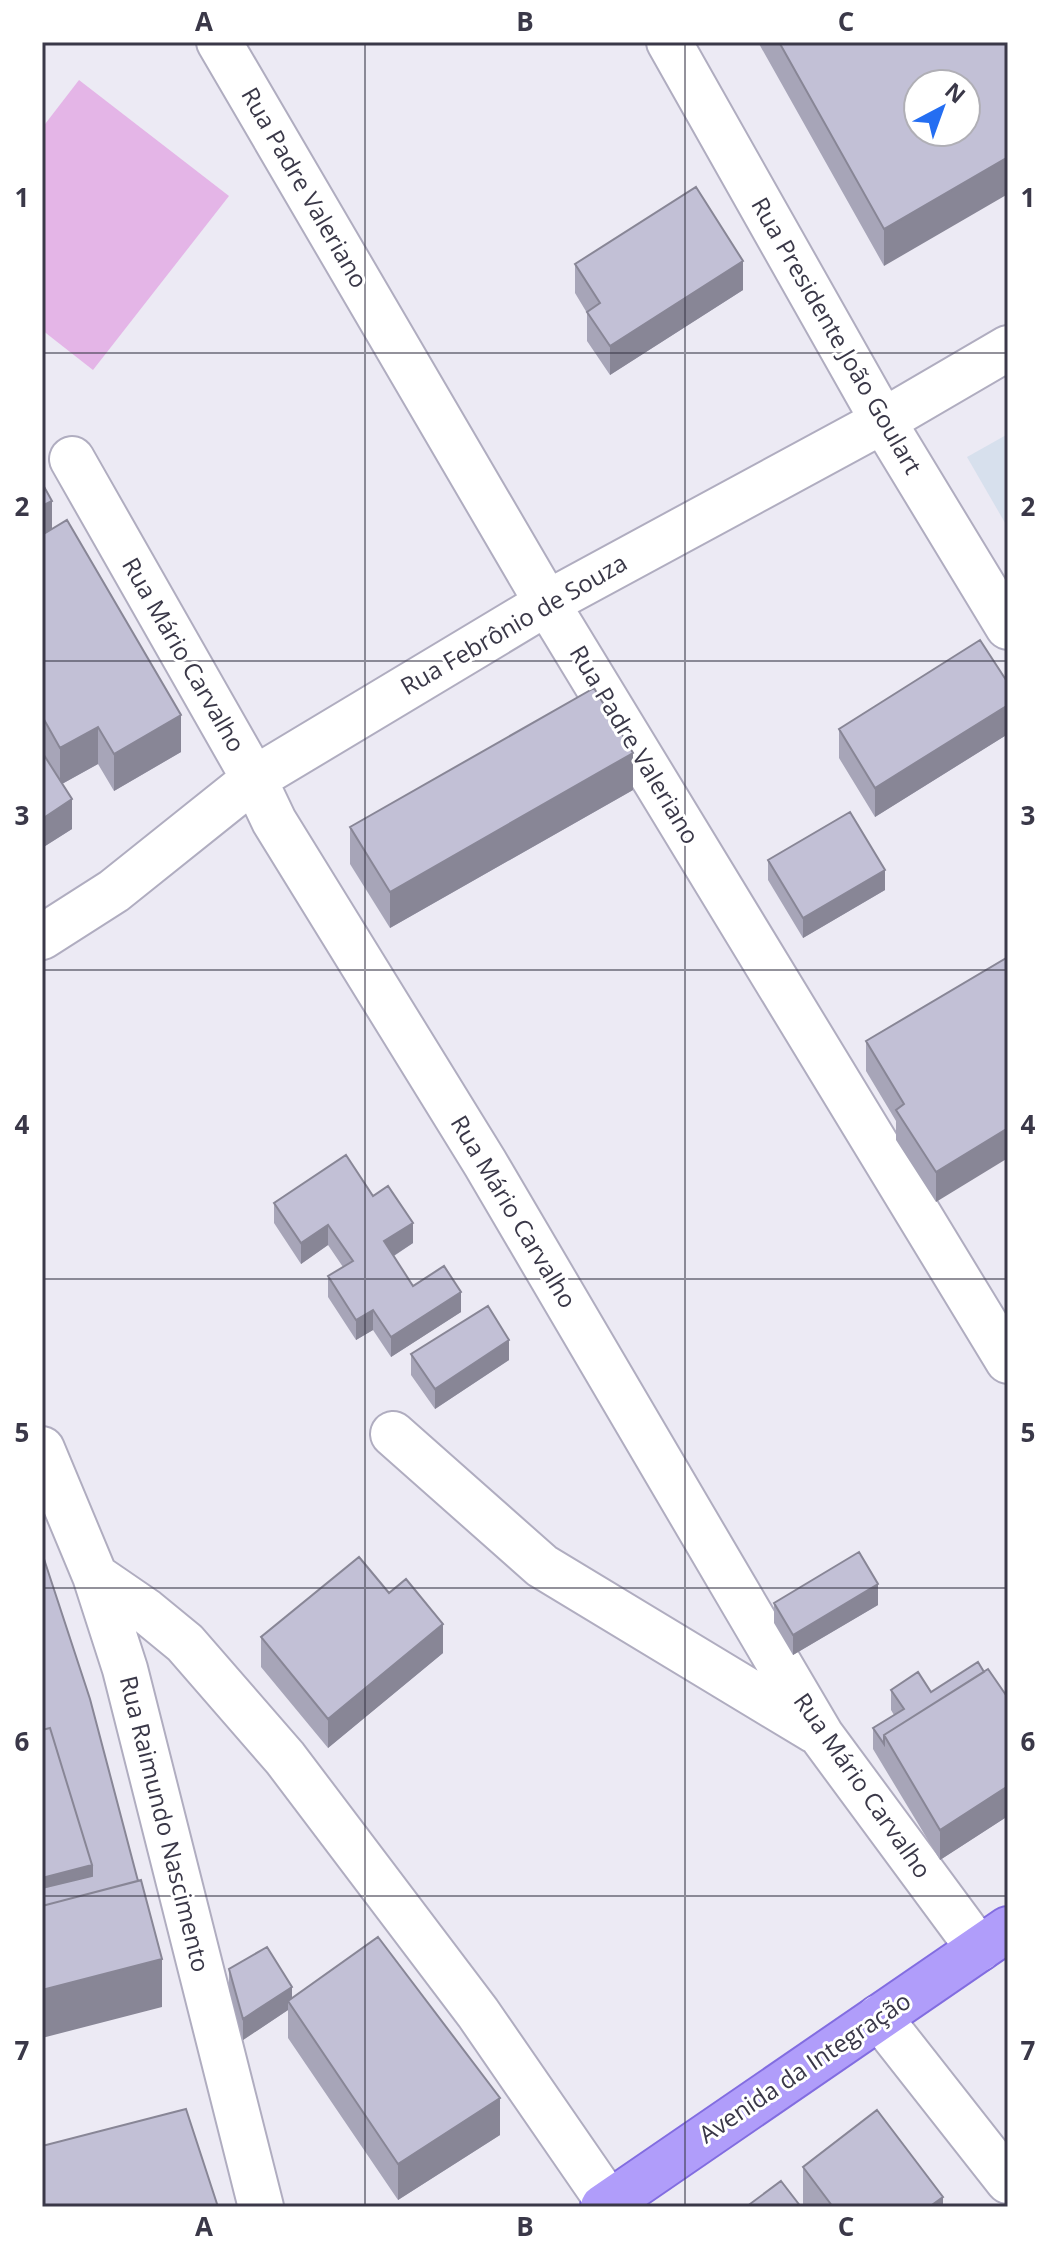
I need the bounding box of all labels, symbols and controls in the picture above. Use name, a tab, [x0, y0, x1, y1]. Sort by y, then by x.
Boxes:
text: A	[195, 3, 213, 39]
text: B	[516, 3, 534, 39]
text: C	[838, 3, 854, 39]
north arrow	[902, 68, 982, 148]
text: N	[939, 75, 972, 109]
street label: Rua Padre Valeriano	[234, 81, 376, 294]
text: 1	[15, 179, 29, 215]
text: 1	[1021, 179, 1035, 215]
street label: Rua Presidente João Goulart	[744, 191, 930, 480]
text: 2	[15, 488, 30, 524]
text: 2	[1021, 488, 1036, 524]
street label: Rua Febrônio de Souza	[394, 545, 633, 702]
street label: Rua Mário Carvalho	[115, 551, 253, 757]
street label: Rua Padre Valeriano	[563, 639, 708, 850]
text: 3	[15, 797, 29, 833]
text: 3	[1021, 797, 1035, 833]
text: 4	[15, 1106, 30, 1142]
text: 4	[1021, 1106, 1036, 1142]
street label: Rua Mário Carvalho	[444, 1109, 585, 1314]
text: 5	[15, 1414, 29, 1450]
text: 5	[1021, 1414, 1035, 1450]
street label: Rua Raimundo Nascimento	[113, 1672, 218, 1975]
street label: Rua Mário Carvalho	[787, 1686, 940, 1884]
text: 6	[15, 1723, 30, 1759]
text: 6	[1021, 1723, 1036, 1759]
street label: Avenida da Integração	[692, 1984, 917, 2150]
text: 7	[15, 2032, 30, 2068]
text: 7	[1021, 2032, 1036, 2068]
text: A	[195, 2208, 213, 2244]
text: B	[516, 2208, 534, 2244]
text: C	[838, 2208, 854, 2244]

